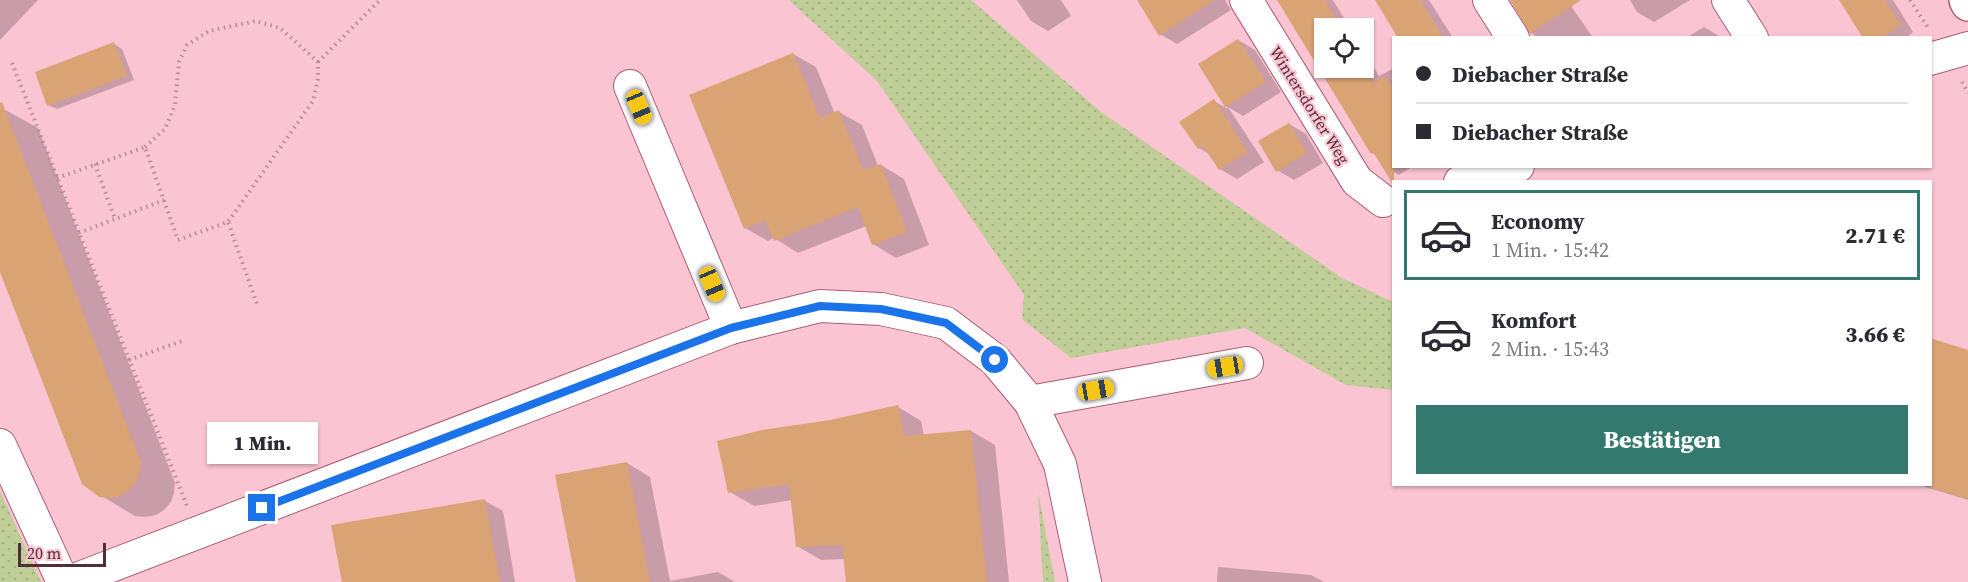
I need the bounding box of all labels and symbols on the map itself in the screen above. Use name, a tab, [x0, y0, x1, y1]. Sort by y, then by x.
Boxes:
street label: Wintersdorfer Weg	[1265, 42, 1355, 168]
car	[624, 87, 654, 127]
car	[697, 264, 727, 304]
route start	[981, 346, 1008, 373]
car	[1206, 355, 1244, 379]
car	[1077, 378, 1115, 402]
callout: 1 Min.	[206, 421, 318, 463]
route end	[248, 494, 275, 521]
scale bar	[18, 540, 106, 568]

